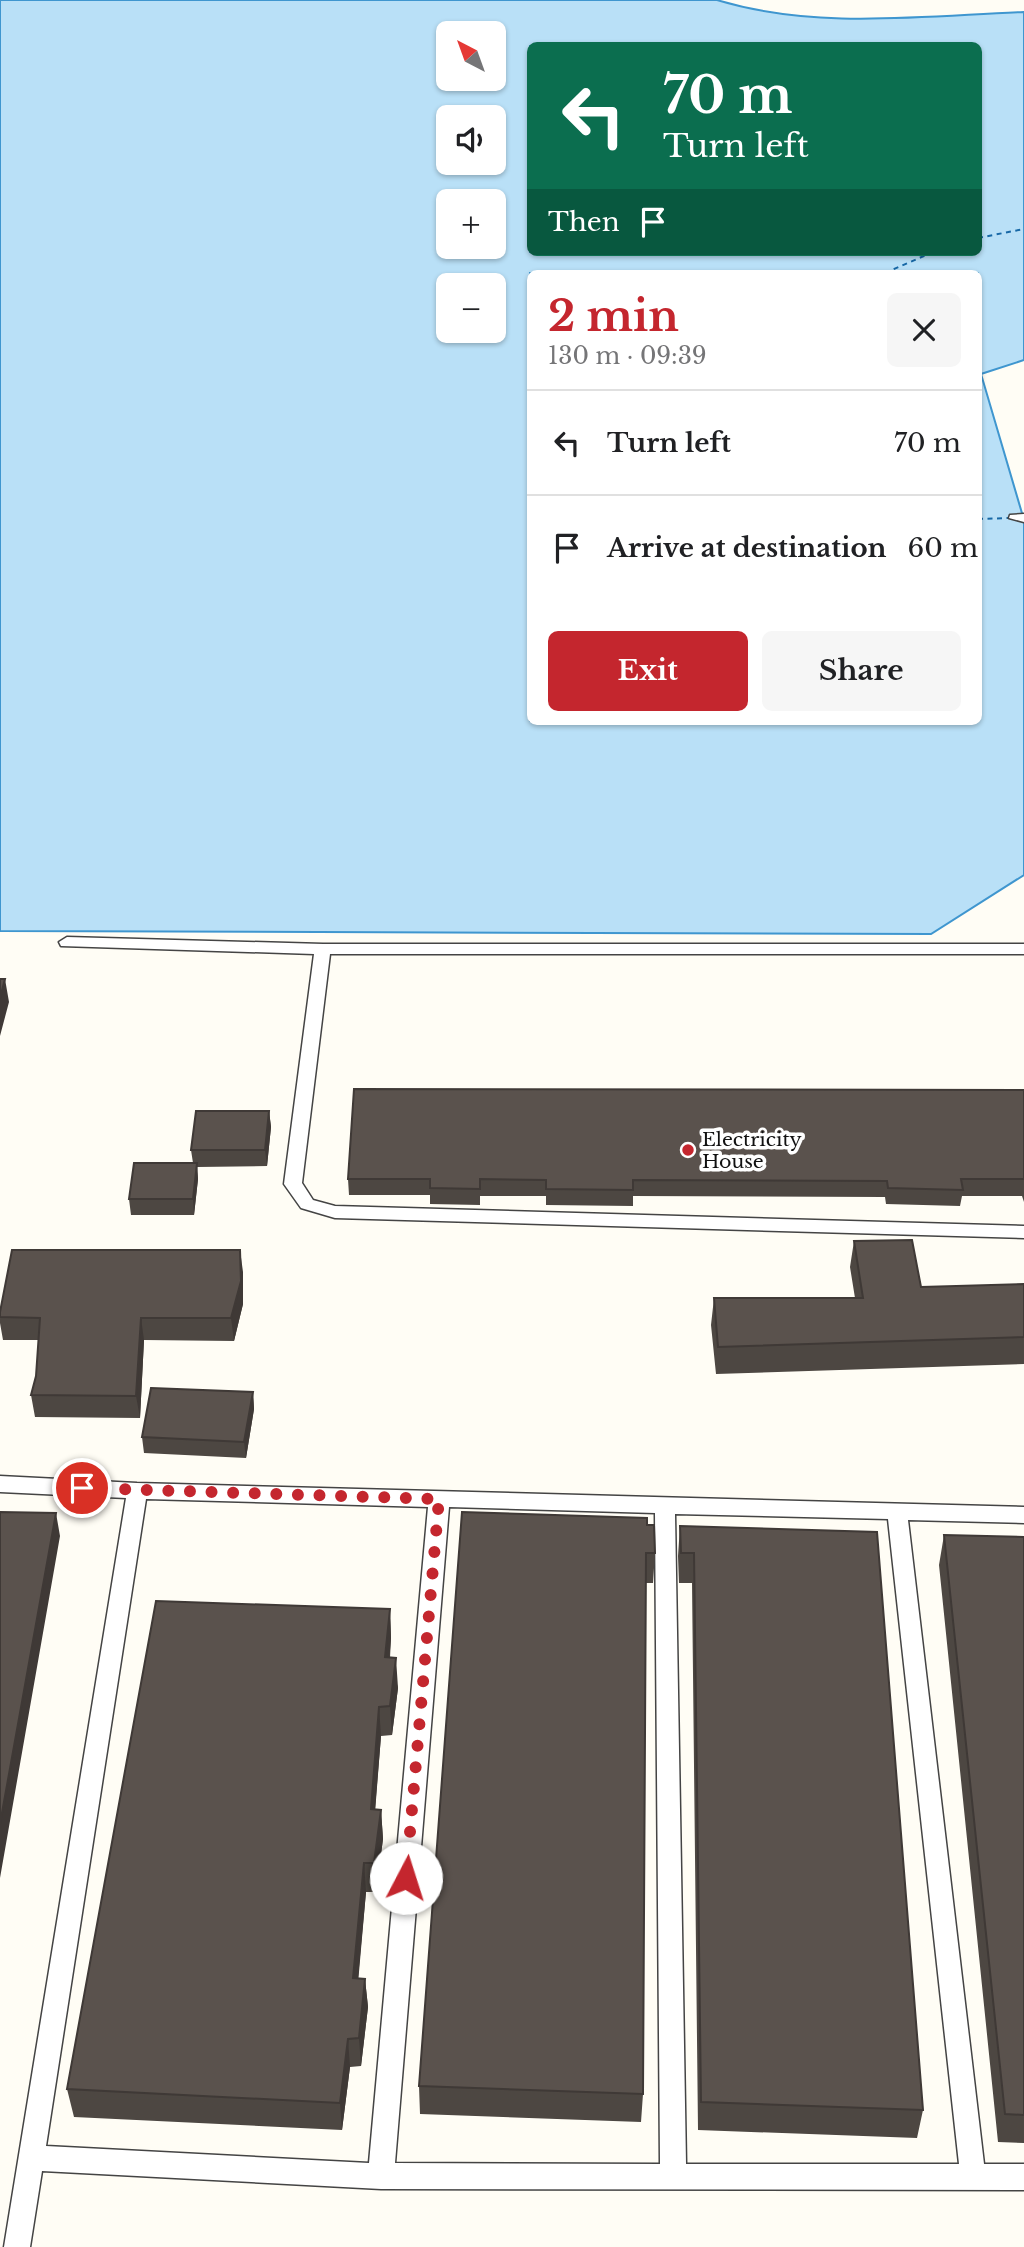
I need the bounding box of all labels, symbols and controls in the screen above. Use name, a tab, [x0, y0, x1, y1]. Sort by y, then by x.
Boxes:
north arrow	[436, 21, 506, 91]
map controls	[436, 21, 506, 343]
text: 70 m	[663, 65, 793, 126]
icon: left	[548, 70, 639, 161]
button: sound	[436, 105, 506, 175]
text: Turn left	[663, 126, 809, 166]
button: +	[436, 189, 506, 259]
icon: arrive	[634, 203, 672, 241]
text: Then	[548, 206, 620, 238]
button: −	[436, 273, 506, 343]
text: 2 min	[548, 290, 679, 342]
button: close	[887, 293, 961, 367]
text: 130 m · 09:39	[548, 342, 707, 370]
icon: left	[548, 424, 586, 462]
text: Turn left	[607, 427, 731, 459]
text: 70 m	[894, 427, 961, 459]
icon: arrive	[548, 529, 586, 567]
text: Arrive at destination	[607, 532, 887, 564]
text: 60 m	[908, 532, 978, 564]
button: Exit	[548, 631, 748, 711]
button: Share	[762, 631, 961, 711]
place label: Electricity House	[702, 1128, 802, 1173]
marker: Electricity House	[680, 1142, 696, 1158]
pin	[52, 1458, 112, 1518]
icon: arrive	[63, 1469, 101, 1507]
position arrow	[369, 1841, 443, 1915]

